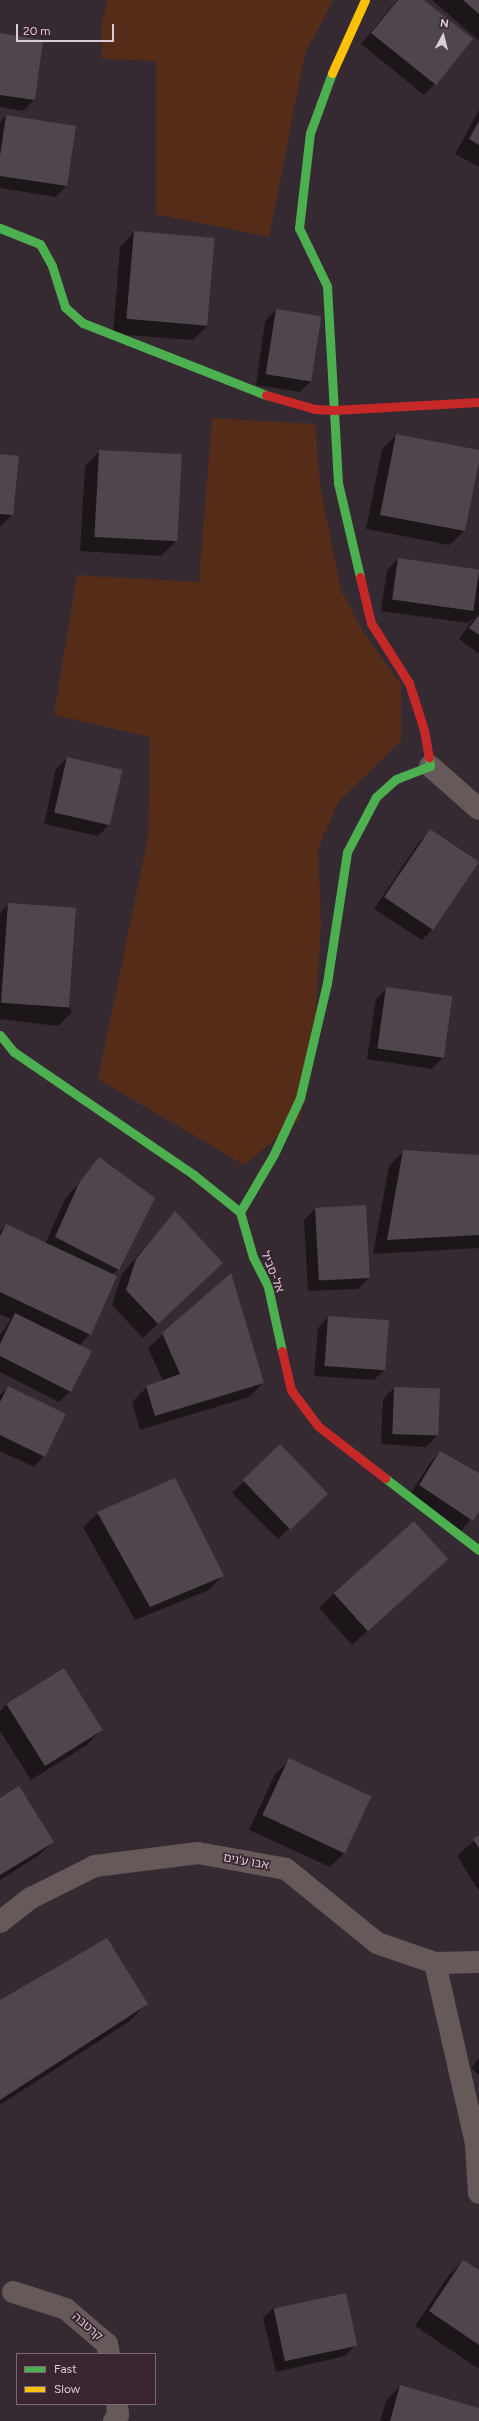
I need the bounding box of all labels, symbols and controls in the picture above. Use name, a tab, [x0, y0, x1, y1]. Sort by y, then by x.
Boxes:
scale bar	[18, 16, 116, 42]
north arrow	[423, 16, 463, 56]
text: N	[439, 17, 450, 31]
text: 20 m	[23, 24, 51, 38]
street label: אל-סביל	[257, 1249, 287, 1295]
street label: אבו ע'נים	[222, 1851, 270, 1873]
street label: קרטבה	[69, 2310, 105, 2344]
legend	[16, 2353, 156, 2405]
text: Fast	[54, 2362, 77, 2376]
text: Slow	[54, 2382, 80, 2396]

